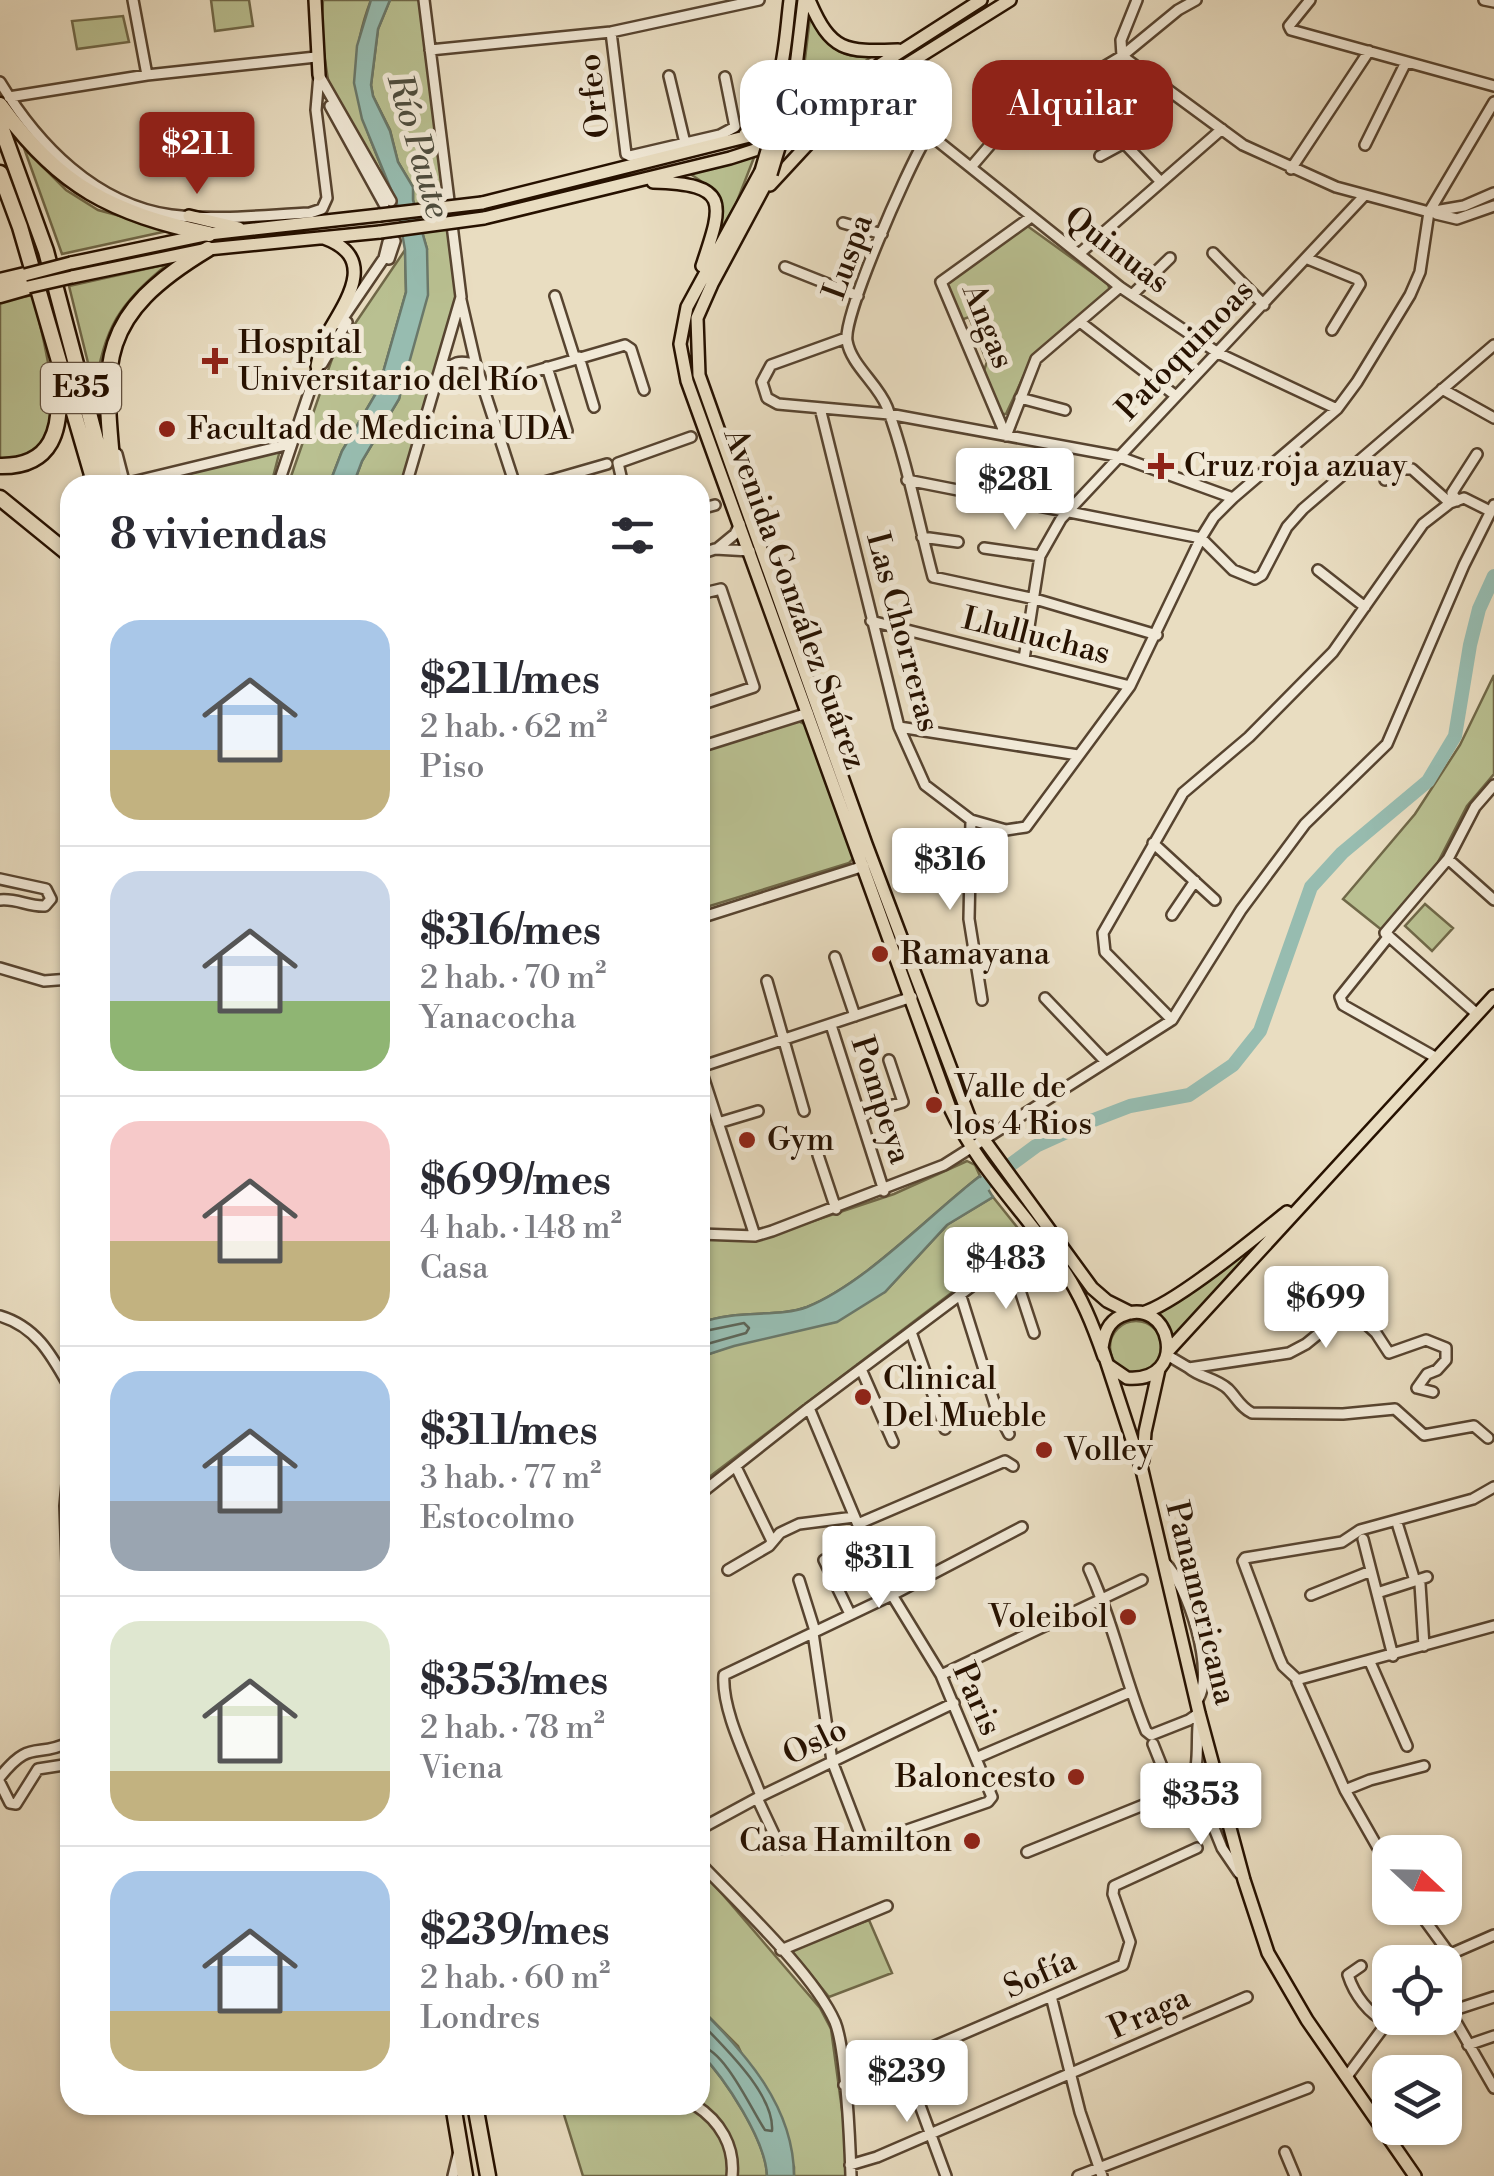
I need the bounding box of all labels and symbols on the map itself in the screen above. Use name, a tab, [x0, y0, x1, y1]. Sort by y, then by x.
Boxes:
street label: Orfeo	[569, 52, 619, 140]
water label: Río Paute	[377, 68, 459, 223]
pin: $211	[138, 112, 256, 197]
street label: Quinuas	[1057, 198, 1177, 302]
street label: Luspa	[814, 208, 882, 305]
street label: Patoquinoas	[1108, 271, 1262, 429]
street label: Angas	[953, 277, 1023, 374]
place label: Hospital Universitario del Río	[238, 323, 539, 400]
marker: Hospital Universitario del Río	[202, 348, 228, 374]
road number: E35	[41, 363, 121, 413]
place label: Facultad de Medicina UDA	[187, 409, 571, 449]
marker: Facultad de Medicina UDA	[156, 418, 178, 440]
street label: Avenida González Suárez	[714, 422, 875, 775]
place label: Cruz roja azuay	[1184, 446, 1407, 486]
pin: $281	[956, 448, 1074, 533]
marker: Cruz roja azuay	[1148, 453, 1174, 479]
street label: Las Chorreras	[857, 528, 949, 736]
street label: Llulluchas	[958, 598, 1114, 674]
pin: $316	[891, 828, 1009, 913]
place label: Ramayana	[900, 934, 1051, 974]
marker: Ramayana	[869, 943, 891, 965]
street label: Pompeya	[842, 1031, 921, 1170]
place label: Valle de los 4 Rios	[953, 1067, 1092, 1144]
marker: Valle de los 4 Rios	[923, 1094, 945, 1116]
place label: Gym	[767, 1120, 834, 1160]
marker: Gym	[736, 1129, 758, 1151]
pin: $483	[947, 1227, 1065, 1312]
pin: $699	[1267, 1266, 1385, 1351]
place label: Clinical Del Mueble	[883, 1359, 1047, 1436]
marker: Clinical Del Mueble	[852, 1386, 874, 1408]
place label: Volley	[1063, 1430, 1153, 1470]
marker: Volley	[1033, 1439, 1055, 1461]
street label: Panamericana	[1156, 1497, 1246, 1710]
pin: $311	[820, 1526, 938, 1611]
place label: Voleibol	[987, 1597, 1109, 1637]
marker: Voleibol	[1117, 1606, 1139, 1628]
street label: Paris	[943, 1656, 1011, 1742]
street label: Oslo	[776, 1709, 854, 1775]
place label: Baloncesto	[894, 1757, 1056, 1797]
pin: $353	[1142, 1763, 1260, 1848]
marker: Baloncesto	[1065, 1766, 1087, 1788]
place label: Casa Hamilton	[739, 1821, 952, 1861]
marker: Casa Hamilton	[961, 1830, 983, 1852]
north arrow	[1372, 1835, 1462, 1925]
street label: Sofía	[998, 1940, 1083, 2008]
street label: Praga	[1102, 1977, 1196, 2048]
pin: $239	[848, 2040, 966, 2125]

